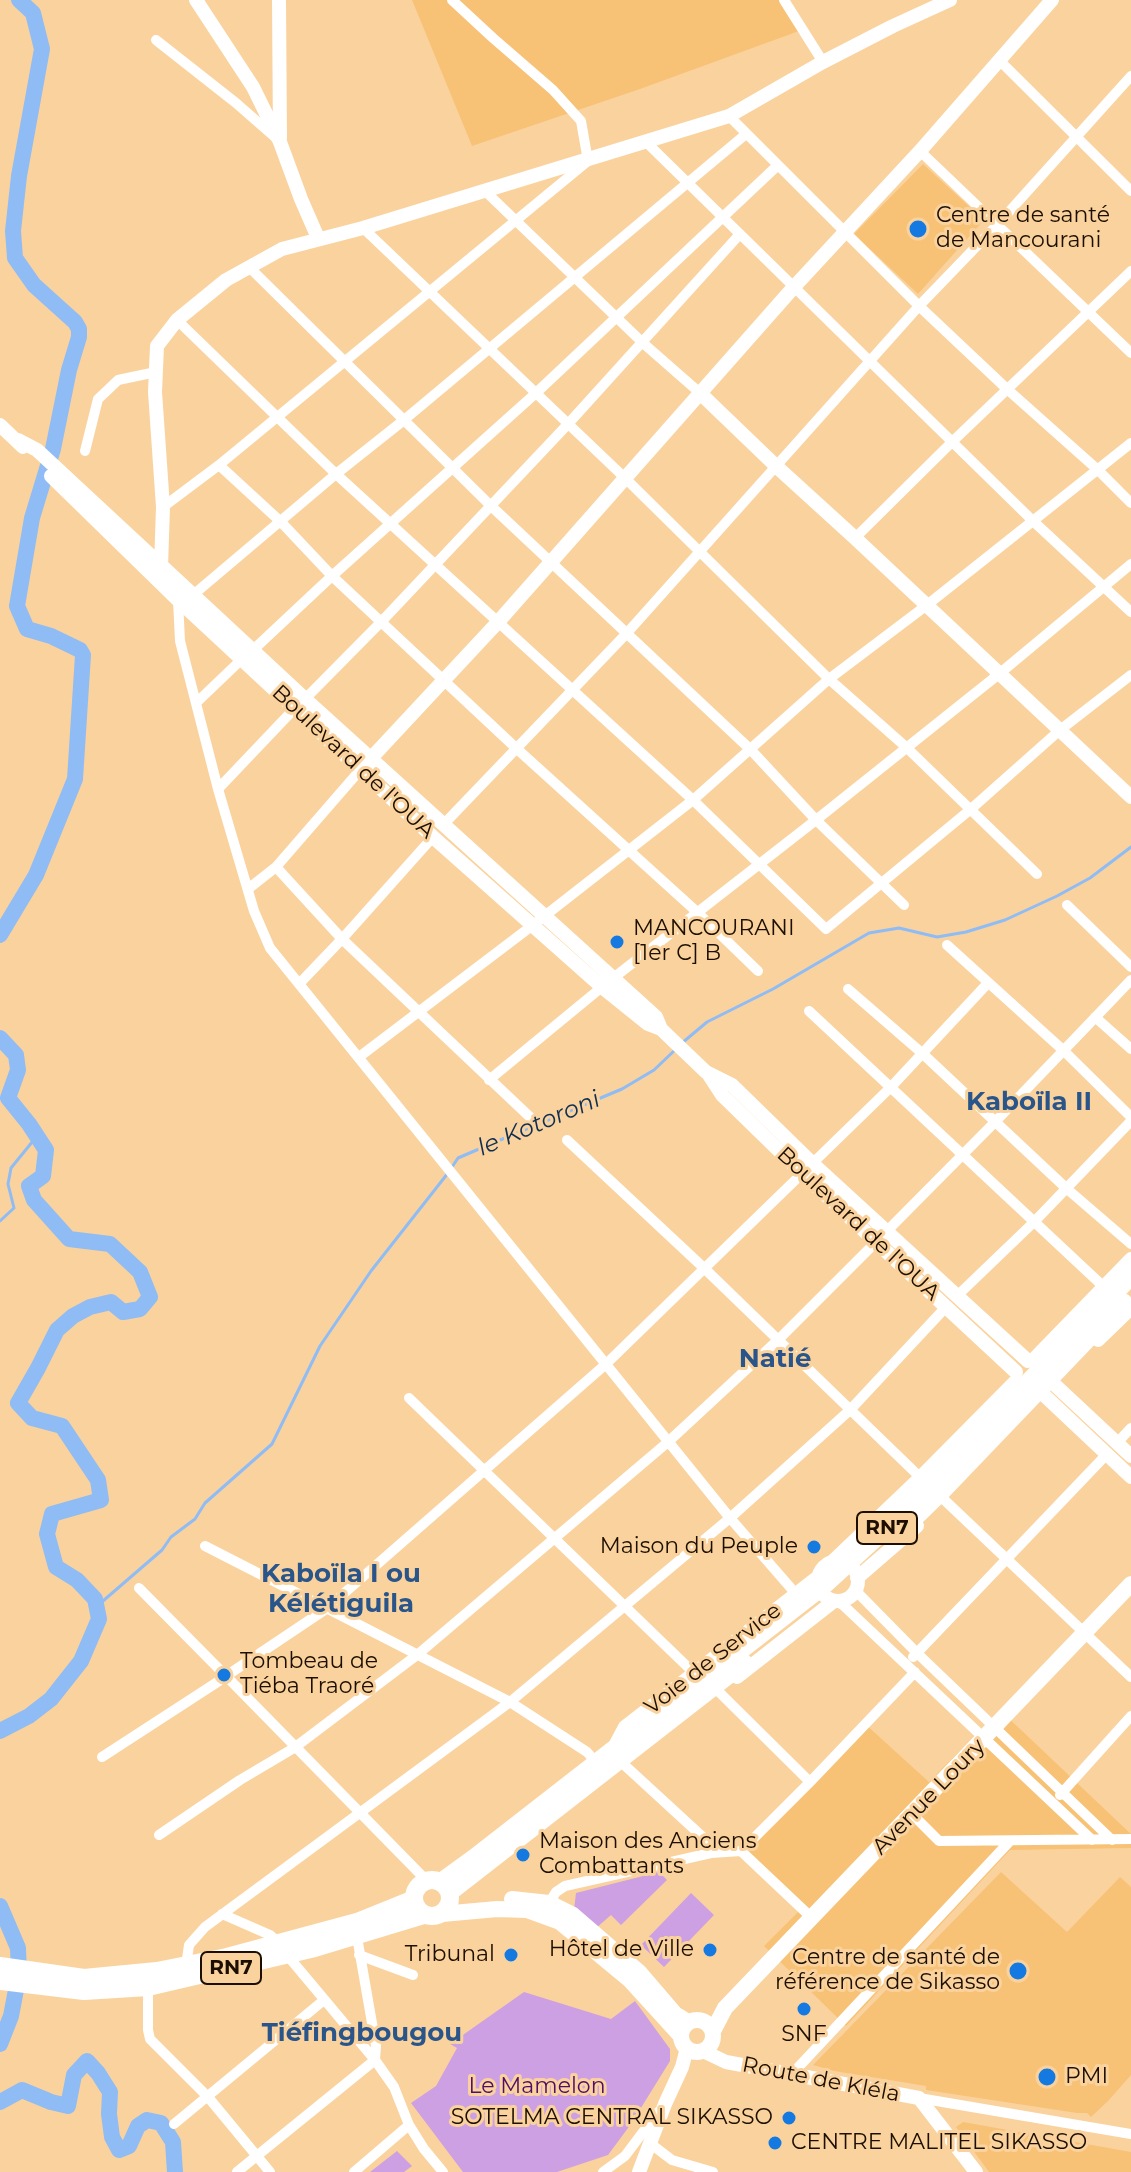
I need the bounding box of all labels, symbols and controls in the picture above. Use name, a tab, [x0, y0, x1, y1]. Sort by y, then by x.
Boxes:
place label: Centre de santé de Mancourani	[936, 203, 1110, 254]
marker: Centre de santé de Mancourani	[907, 218, 929, 240]
street label: Boulevard de l'OUA	[266, 680, 440, 844]
place label: MANCOURANI [1er C] B	[633, 916, 795, 968]
marker: MANCOURANI [1er C] B	[608, 933, 626, 951]
water label: le Kotoroni	[473, 1085, 605, 1163]
district label: Kaboïla II	[966, 1086, 1092, 1118]
street label: Boulevard de l'OUA	[771, 1142, 945, 1306]
district label: Natié	[739, 1343, 811, 1375]
road number: RN7	[857, 1512, 917, 1544]
place label: Maison du Peuple	[600, 1534, 798, 1560]
marker: Maison du Peuple	[805, 1538, 823, 1556]
district label: Kaboïla I ou Kélétiguila	[261, 1558, 421, 1620]
street label: Voie de Service	[639, 1597, 787, 1721]
place label: Tombeau de Tiéba Traoré	[240, 1649, 378, 1700]
marker: Tombeau de Tiéba Traoré	[215, 1666, 233, 1684]
street label: Avenue Loury	[867, 1734, 991, 1860]
place label: Maison des Anciens Combattants	[539, 1829, 756, 1880]
marker: Maison des Anciens Combattants	[514, 1846, 532, 1864]
place label: Hôtel de Ville	[549, 1937, 694, 1963]
marker: Hôtel de Ville	[701, 1941, 719, 1959]
place label: Tribunal	[405, 1942, 495, 1968]
place label: Centre de santé de référence de Sikasso	[775, 1945, 1000, 1996]
marker: Tribunal	[502, 1946, 520, 1964]
road number: RN7	[201, 1952, 261, 1984]
marker: Centre de santé de référence de Sikasso	[1007, 1960, 1029, 1982]
marker: SNF	[795, 2000, 813, 2018]
district label: Tiéfingbougou	[262, 2017, 462, 2049]
place label: SNF	[781, 2022, 827, 2048]
street label: Route de Kléla	[740, 2052, 902, 2108]
place label: PMI	[1065, 2064, 1108, 2090]
marker: PMI	[1036, 2066, 1058, 2088]
park label: Le Mamelon	[468, 2074, 606, 2100]
place label: SOTELMA CENTRAL SIKASSO	[451, 2105, 773, 2131]
marker: SOTELMA CENTRAL SIKASSO	[780, 2109, 798, 2127]
place label: CENTRE MALITEL SIKASSO	[791, 2130, 1087, 2156]
marker: CENTRE MALITEL SIKASSO	[766, 2134, 784, 2152]

